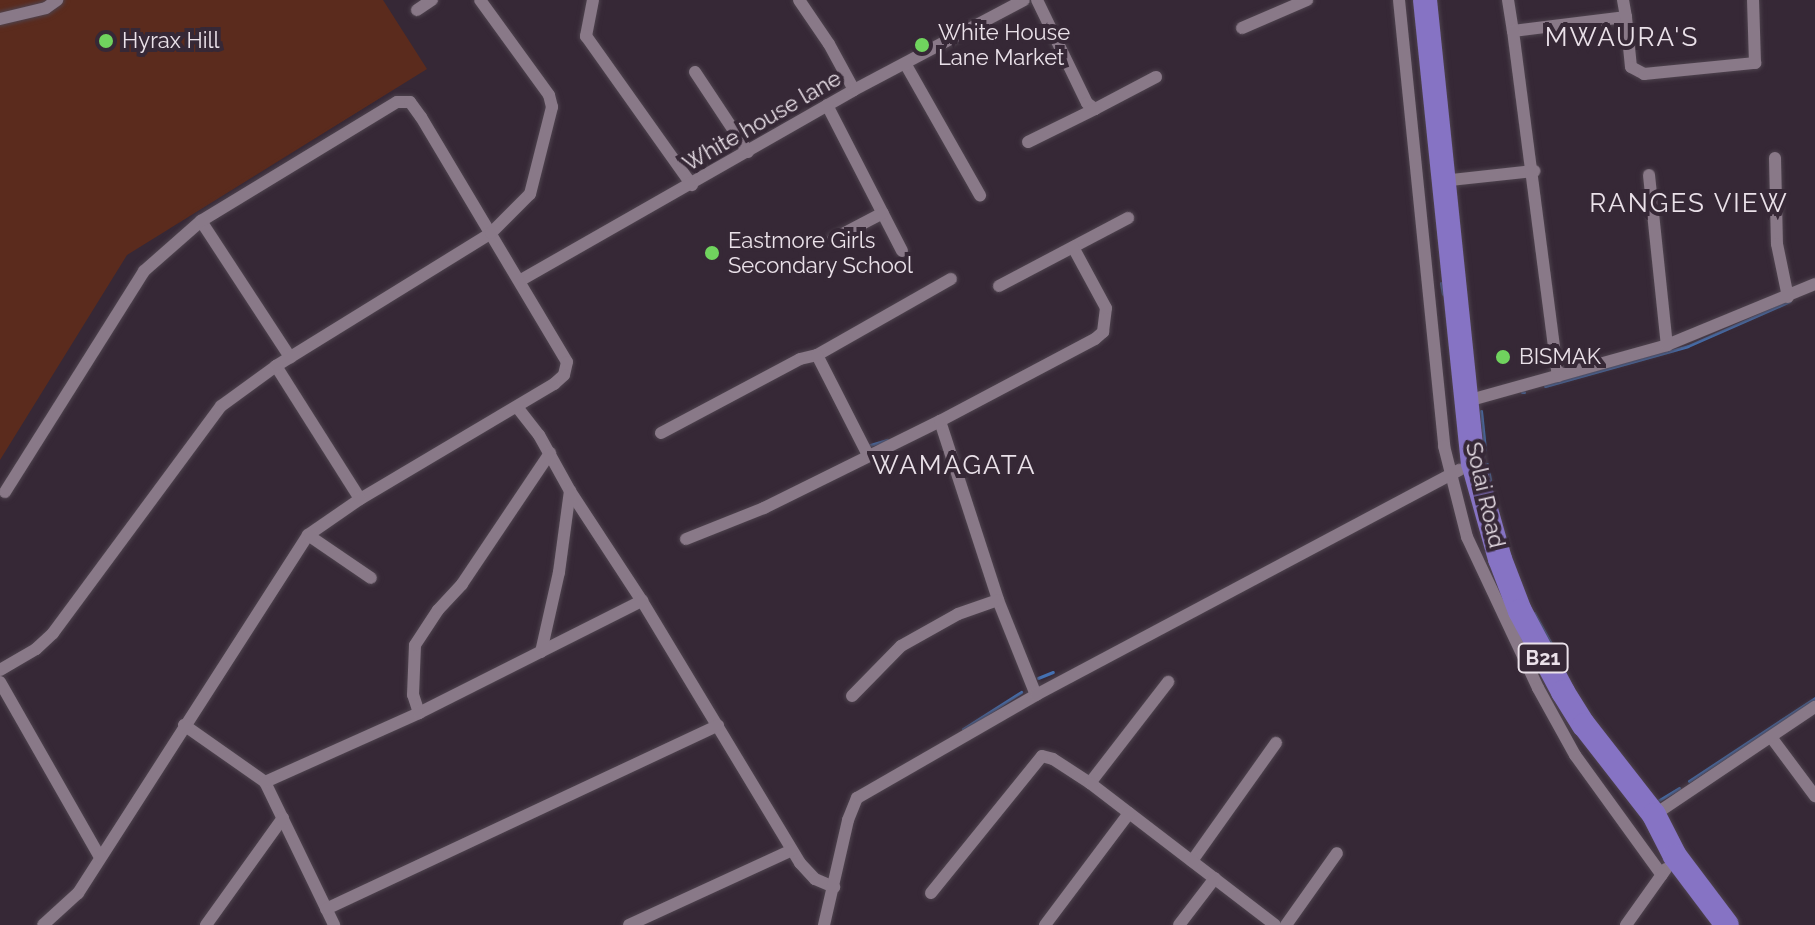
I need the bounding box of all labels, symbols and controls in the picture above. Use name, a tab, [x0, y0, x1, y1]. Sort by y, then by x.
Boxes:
place label: White House Lane Market	[938, 19, 1070, 70]
district label: MWAURA'S	[1545, 22, 1699, 54]
place label: Hyrax Hill	[122, 28, 220, 54]
marker: Hyrax Hill	[97, 32, 115, 50]
marker: White House Lane Market	[913, 36, 931, 54]
street label: White house lane	[678, 65, 846, 177]
district label: RANGES VIEW	[1589, 188, 1789, 220]
place label: Eastmore Girls Secondary School	[728, 227, 914, 278]
marker: Eastmore Girls Secondary School	[703, 244, 721, 262]
place label: BISMAK	[1519, 344, 1601, 370]
marker: BISMAK	[1494, 348, 1512, 366]
street label: Solai Road	[1460, 440, 1510, 550]
district label: WAMAGATA	[871, 450, 1037, 482]
road number: B21	[1517, 642, 1569, 674]

